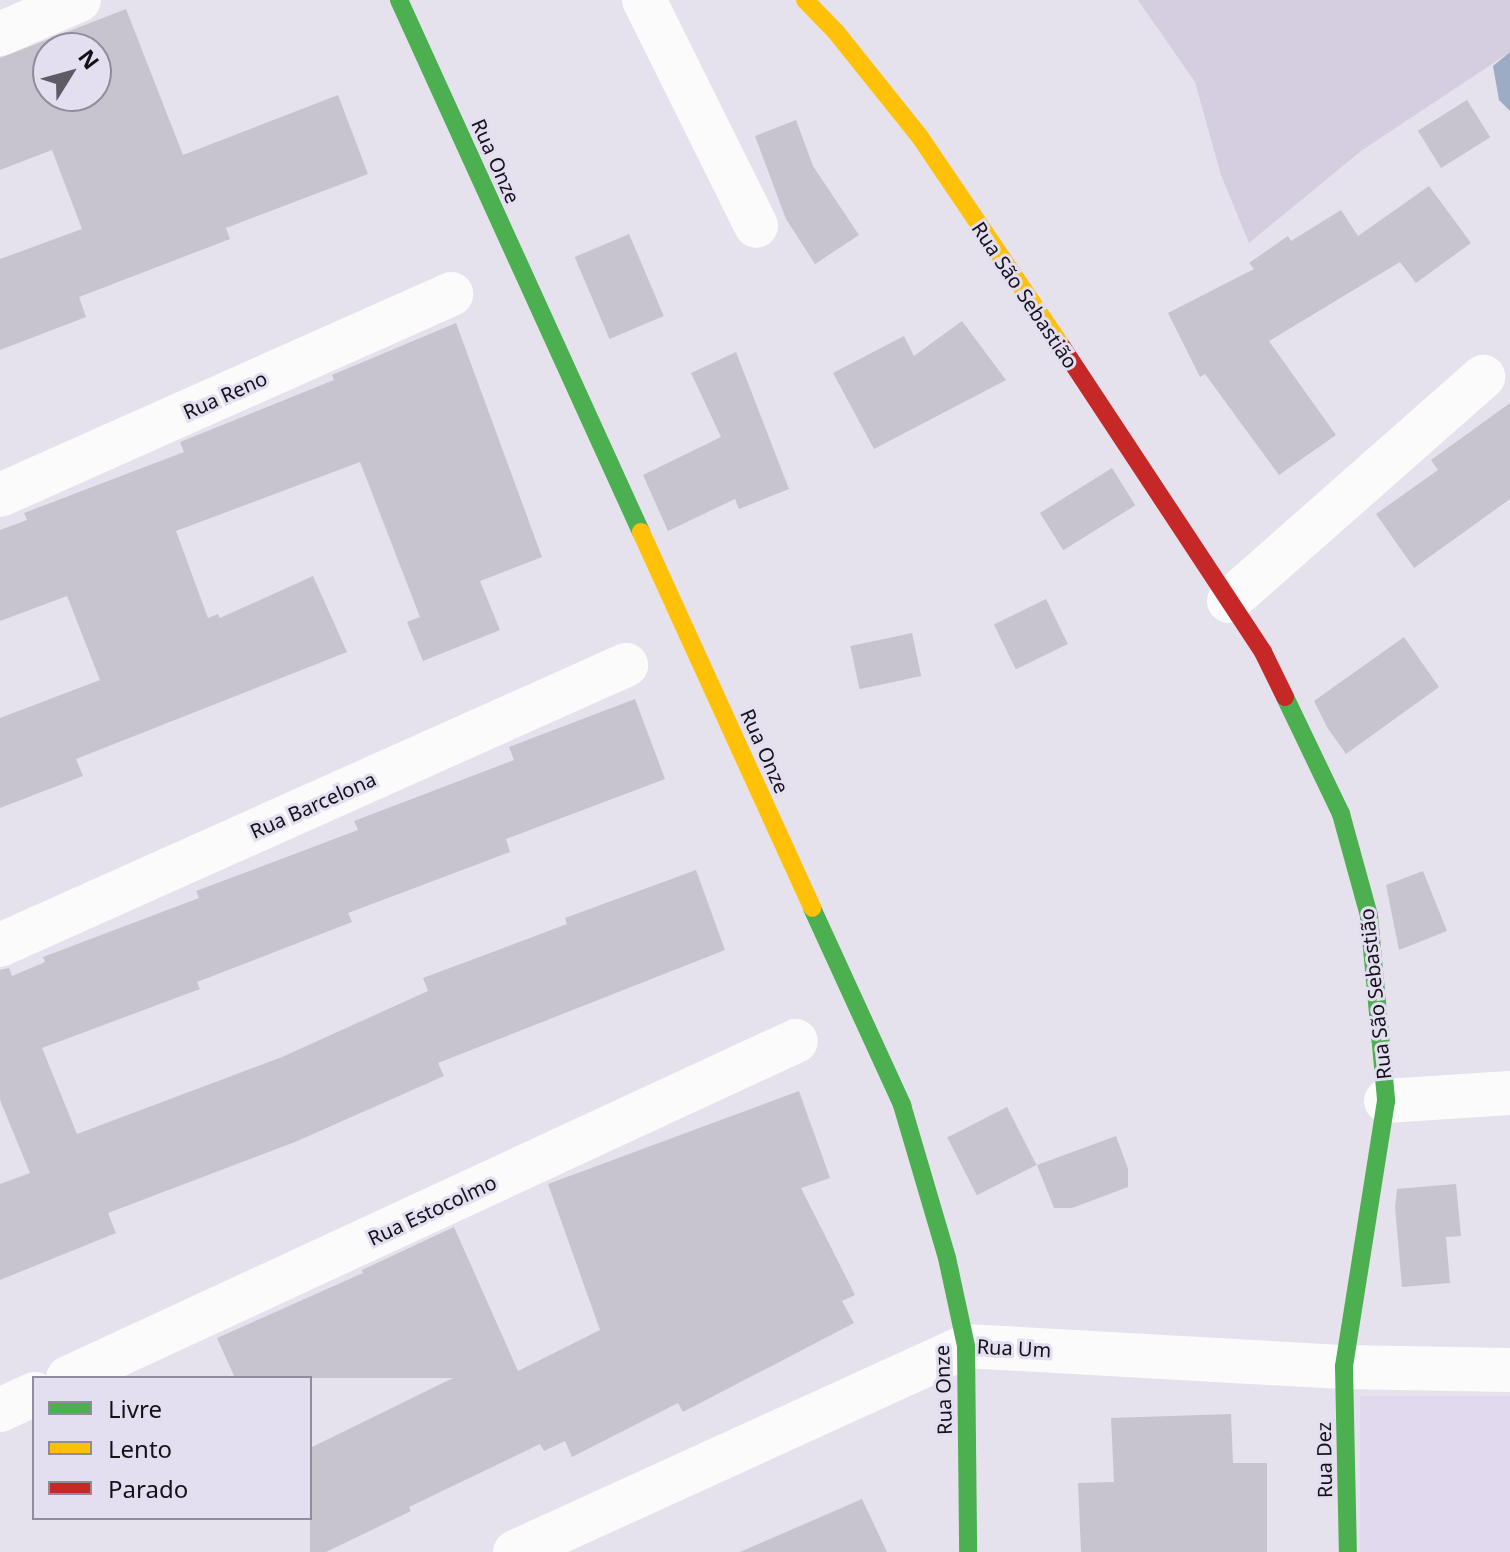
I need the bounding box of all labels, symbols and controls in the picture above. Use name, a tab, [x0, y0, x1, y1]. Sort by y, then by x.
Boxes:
north arrow	[32, 32, 112, 112]
text: N	[72, 43, 107, 75]
street label: Rua Onze	[467, 115, 525, 207]
street label: Rua São Sebastião	[967, 217, 1083, 373]
street label: Rua Reno	[179, 366, 271, 424]
street label: Rua Onze	[736, 705, 794, 797]
street label: Rua Barcelona	[246, 767, 380, 843]
street label: Rua São Sebastião	[1354, 907, 1396, 1081]
street label: Rua Estocolmo	[364, 1170, 500, 1250]
street label: Rua Um	[976, 1334, 1052, 1362]
street label: Rua Onze	[929, 1345, 957, 1435]
legend	[32, 1376, 312, 1520]
text: Livre	[108, 1392, 162, 1425]
street label: Rua Dez	[1311, 1422, 1337, 1498]
text: Lento	[108, 1432, 172, 1465]
text: Parado	[108, 1472, 188, 1505]

